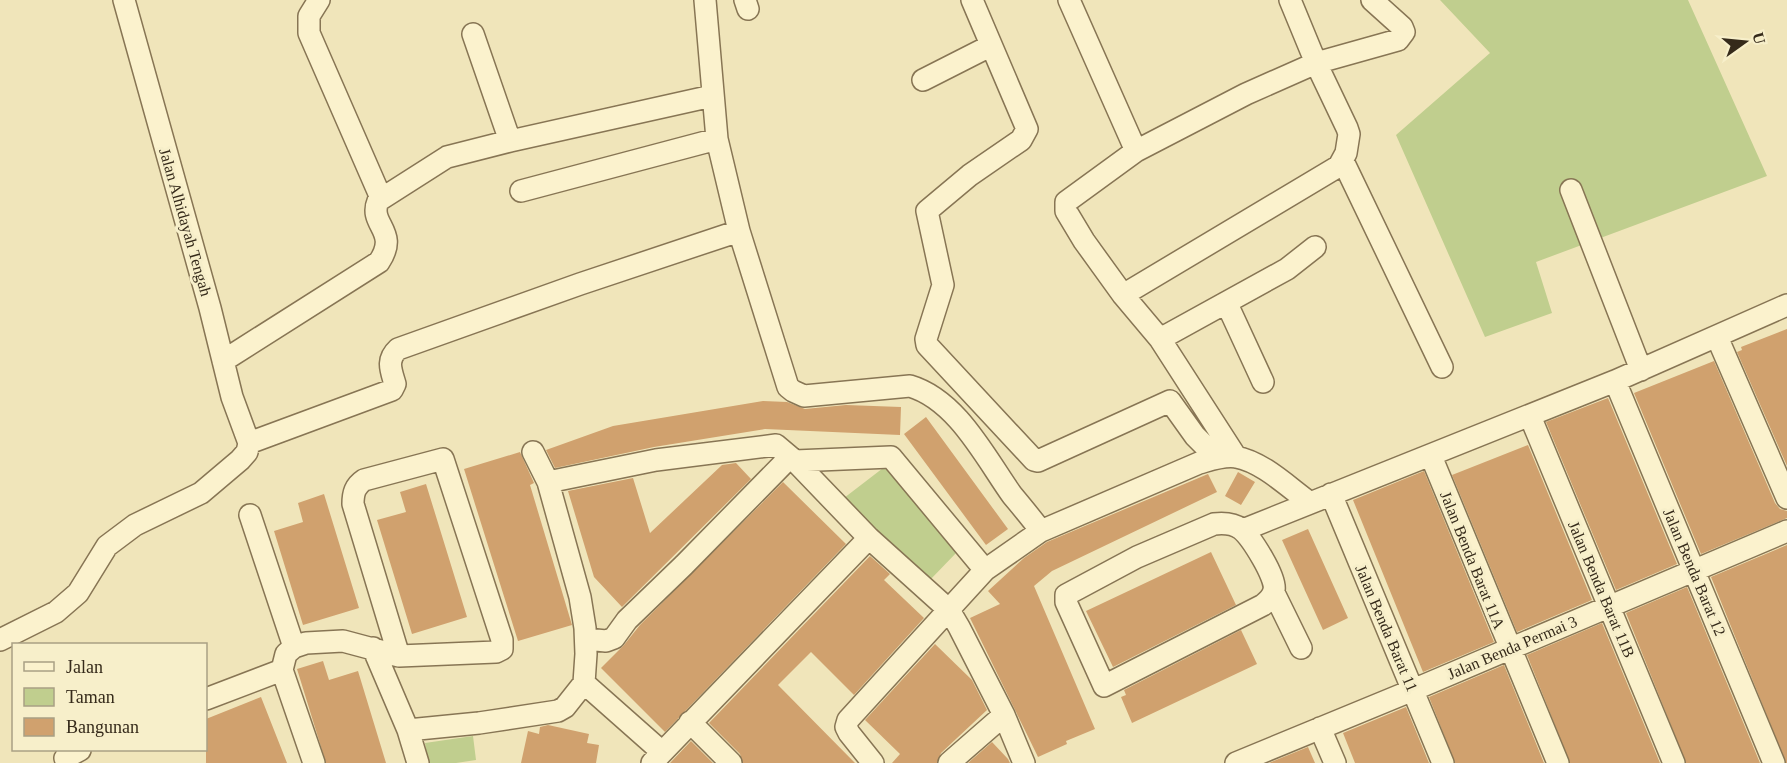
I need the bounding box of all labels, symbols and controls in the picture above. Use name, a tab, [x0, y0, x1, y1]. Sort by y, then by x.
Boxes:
north arrow	[1715, 12, 1775, 72]
text: U	[1749, 30, 1769, 46]
street label: Jalan Alhidayah Tengah	[155, 146, 215, 298]
street label: Jalan Benda Barat 11A	[1437, 489, 1508, 632]
street label: Jalan Benda Barat 12	[1660, 506, 1729, 638]
street label: Jalan Benda Barat 11B	[1565, 518, 1638, 660]
street label: Jalan Benda Barat 11	[1352, 562, 1421, 694]
street label: Jalan Benda Permai 3	[1445, 612, 1580, 682]
legend	[12, 643, 207, 751]
text: Jalan	[66, 657, 103, 677]
text: Taman	[66, 687, 115, 707]
text: Bangunan	[66, 717, 139, 737]

